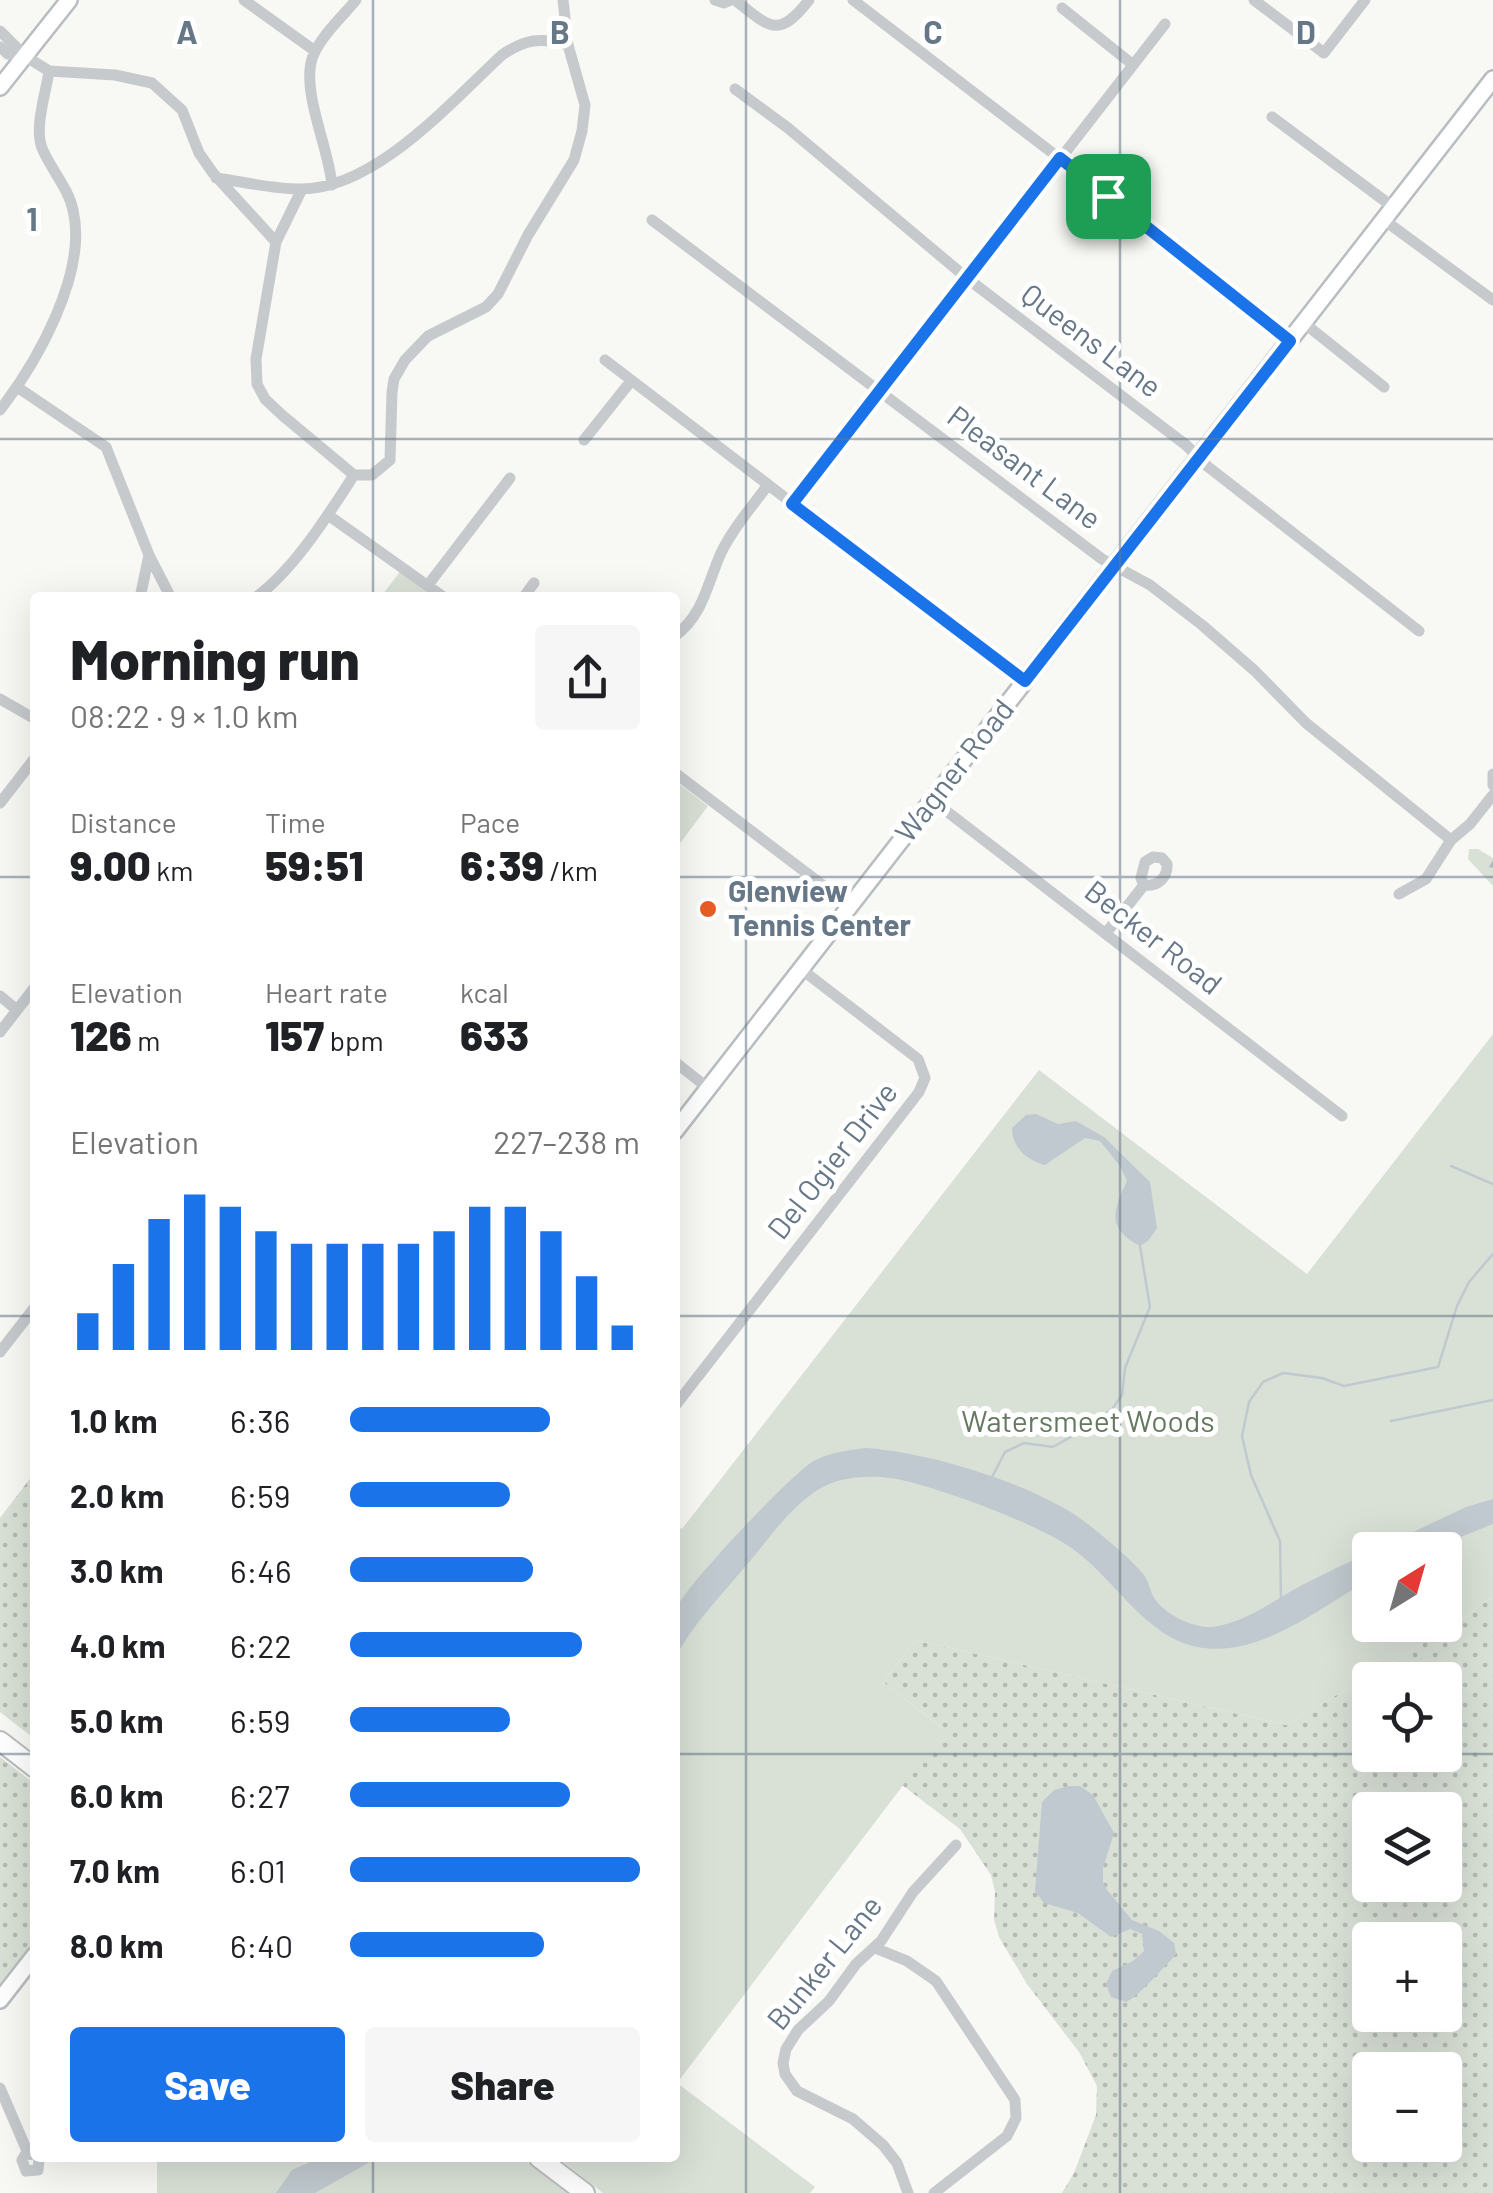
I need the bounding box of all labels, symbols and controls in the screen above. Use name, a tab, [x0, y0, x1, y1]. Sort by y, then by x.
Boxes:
text: A	[176, 12, 198, 50]
text: B	[550, 12, 570, 50]
text: C	[923, 12, 943, 50]
text: D	[1296, 12, 1316, 50]
pin	[1066, 154, 1151, 239]
icon: arrive	[1081, 169, 1136, 224]
text: 1	[26, 199, 38, 237]
street label: Queens Lane	[1015, 275, 1169, 404]
street label: Pleasant Lane	[941, 397, 1109, 536]
text: Morning run	[70, 625, 360, 691]
button: share	[535, 625, 640, 730]
street label: Wagner Road	[886, 691, 1020, 848]
text: 08:22 · 9 × 1.0 km	[70, 696, 298, 734]
text: Distance	[70, 805, 177, 839]
text: Time	[265, 805, 326, 839]
text: Pace	[460, 805, 520, 839]
text: 9.00	[70, 839, 151, 889]
text: 59:51	[265, 839, 364, 889]
text: 6:39	[460, 839, 544, 889]
text: km	[151, 853, 193, 887]
text: /km	[544, 853, 598, 887]
place label: Glenview Tennis Center	[728, 872, 912, 942]
street label: Becker Road	[1078, 872, 1230, 1001]
marker: Glenview Tennis Center	[697, 898, 719, 920]
text: Elevation	[70, 975, 183, 1009]
text: Heart rate	[265, 975, 388, 1009]
text: kcal	[460, 975, 509, 1009]
text: 126	[70, 1009, 132, 1059]
text: 157	[265, 1009, 324, 1059]
text: 633	[460, 1009, 529, 1059]
text: m	[132, 1023, 160, 1057]
text: bpm	[324, 1023, 384, 1057]
street label: Del Ogier Drive	[759, 1074, 904, 1245]
text: Elevation	[70, 1122, 199, 1160]
text: 227–238 m	[493, 1122, 640, 1160]
text: 1.0 km	[70, 1401, 158, 1439]
text: 6:36	[230, 1401, 290, 1439]
park label: Watersmeet Woods	[961, 1402, 1215, 1438]
text: 2.0 km	[70, 1476, 164, 1514]
text: 6:59	[230, 1476, 290, 1514]
north arrow	[1352, 1532, 1462, 1642]
map controls	[1352, 1532, 1462, 2162]
text: 3.0 km	[70, 1551, 164, 1589]
text: 6:46	[230, 1551, 291, 1589]
text: 4.0 km	[70, 1626, 166, 1664]
text: 6:22	[230, 1626, 292, 1664]
button: locate	[1352, 1662, 1462, 1772]
text: 5.0 km	[70, 1701, 163, 1739]
text: 6:59	[230, 1701, 290, 1739]
text: 6.0 km	[70, 1776, 163, 1814]
text: 6:27	[230, 1776, 290, 1814]
button: layers	[1352, 1792, 1462, 1902]
text: 7.0 km	[70, 1851, 160, 1889]
text: 6:01	[230, 1851, 286, 1889]
street label: Bunker Lane	[758, 1887, 889, 2036]
button: +	[1352, 1922, 1462, 2032]
text: 8.0 km	[70, 1926, 164, 1964]
text: 6:40	[230, 1926, 293, 1964]
button: Save	[70, 2027, 345, 2142]
button: Share	[365, 2027, 640, 2142]
button: −	[1352, 2052, 1462, 2162]

